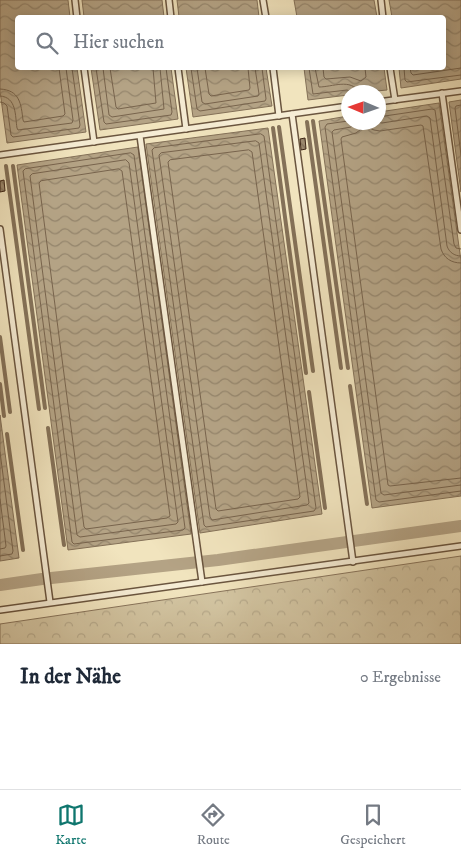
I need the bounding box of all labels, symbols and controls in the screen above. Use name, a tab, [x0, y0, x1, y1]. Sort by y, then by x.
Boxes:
search box	[15, 15, 446, 70]
icon: search	[33, 29, 61, 57]
text: Hier suchen	[73, 31, 164, 54]
north arrow	[341, 85, 386, 130]
text: In der Nähe	[20, 664, 121, 690]
text: 0 Ergebnisse	[360, 667, 441, 687]
tab: Karte	[55, 801, 86, 849]
tab: Route	[197, 801, 230, 849]
tab: Gespeichert	[340, 801, 406, 849]

